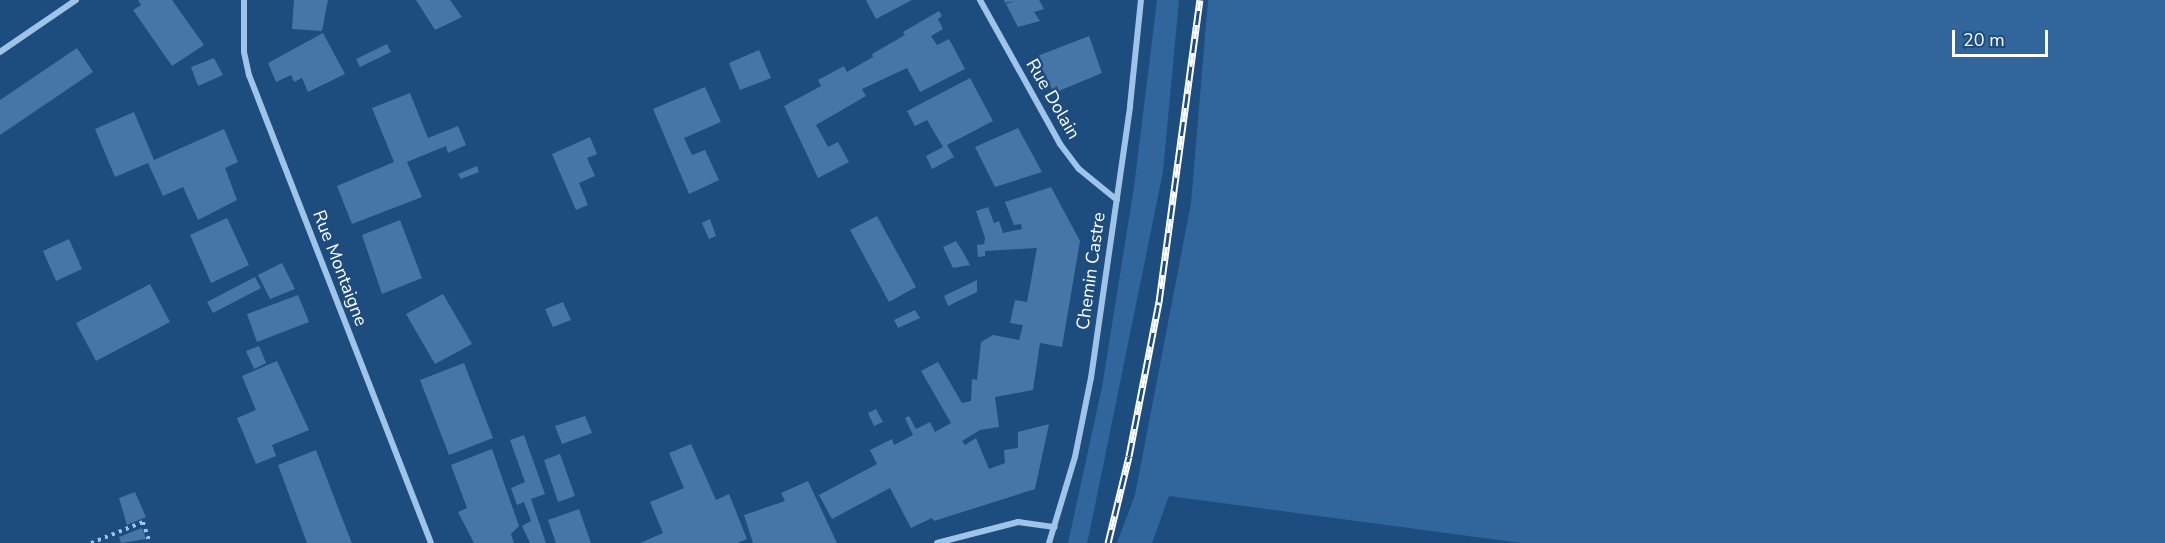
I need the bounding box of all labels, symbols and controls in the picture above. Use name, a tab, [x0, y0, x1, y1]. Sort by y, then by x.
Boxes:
scale bar	[1955, 18, 2051, 56]
text: 20 m	[1963, 28, 2005, 52]
street label: Rue Dolain	[1021, 55, 1085, 143]
street label: Rue Montaigne	[308, 207, 372, 329]
street label: Chemin Castre	[1072, 211, 1110, 331]

